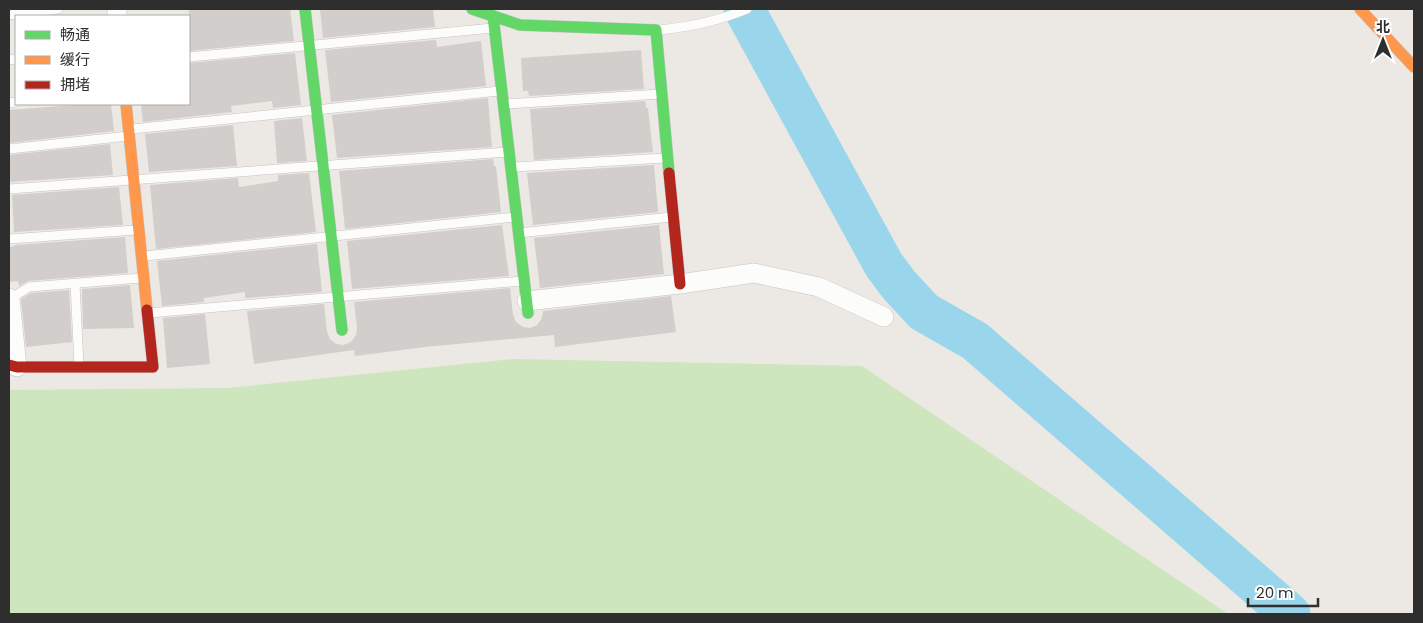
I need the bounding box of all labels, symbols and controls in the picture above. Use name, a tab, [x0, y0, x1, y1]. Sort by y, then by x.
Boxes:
legend	[15, 15, 190, 105]
north arrow	[1358, 15, 1408, 65]
text: 北	[1376, 17, 1390, 37]
text: 畅通	[60, 24, 90, 45]
text: 缓行	[60, 49, 90, 70]
text: 拥堵	[60, 74, 90, 95]
scale bar	[1248, 576, 1318, 608]
text: 20 m	[1256, 582, 1294, 603]

